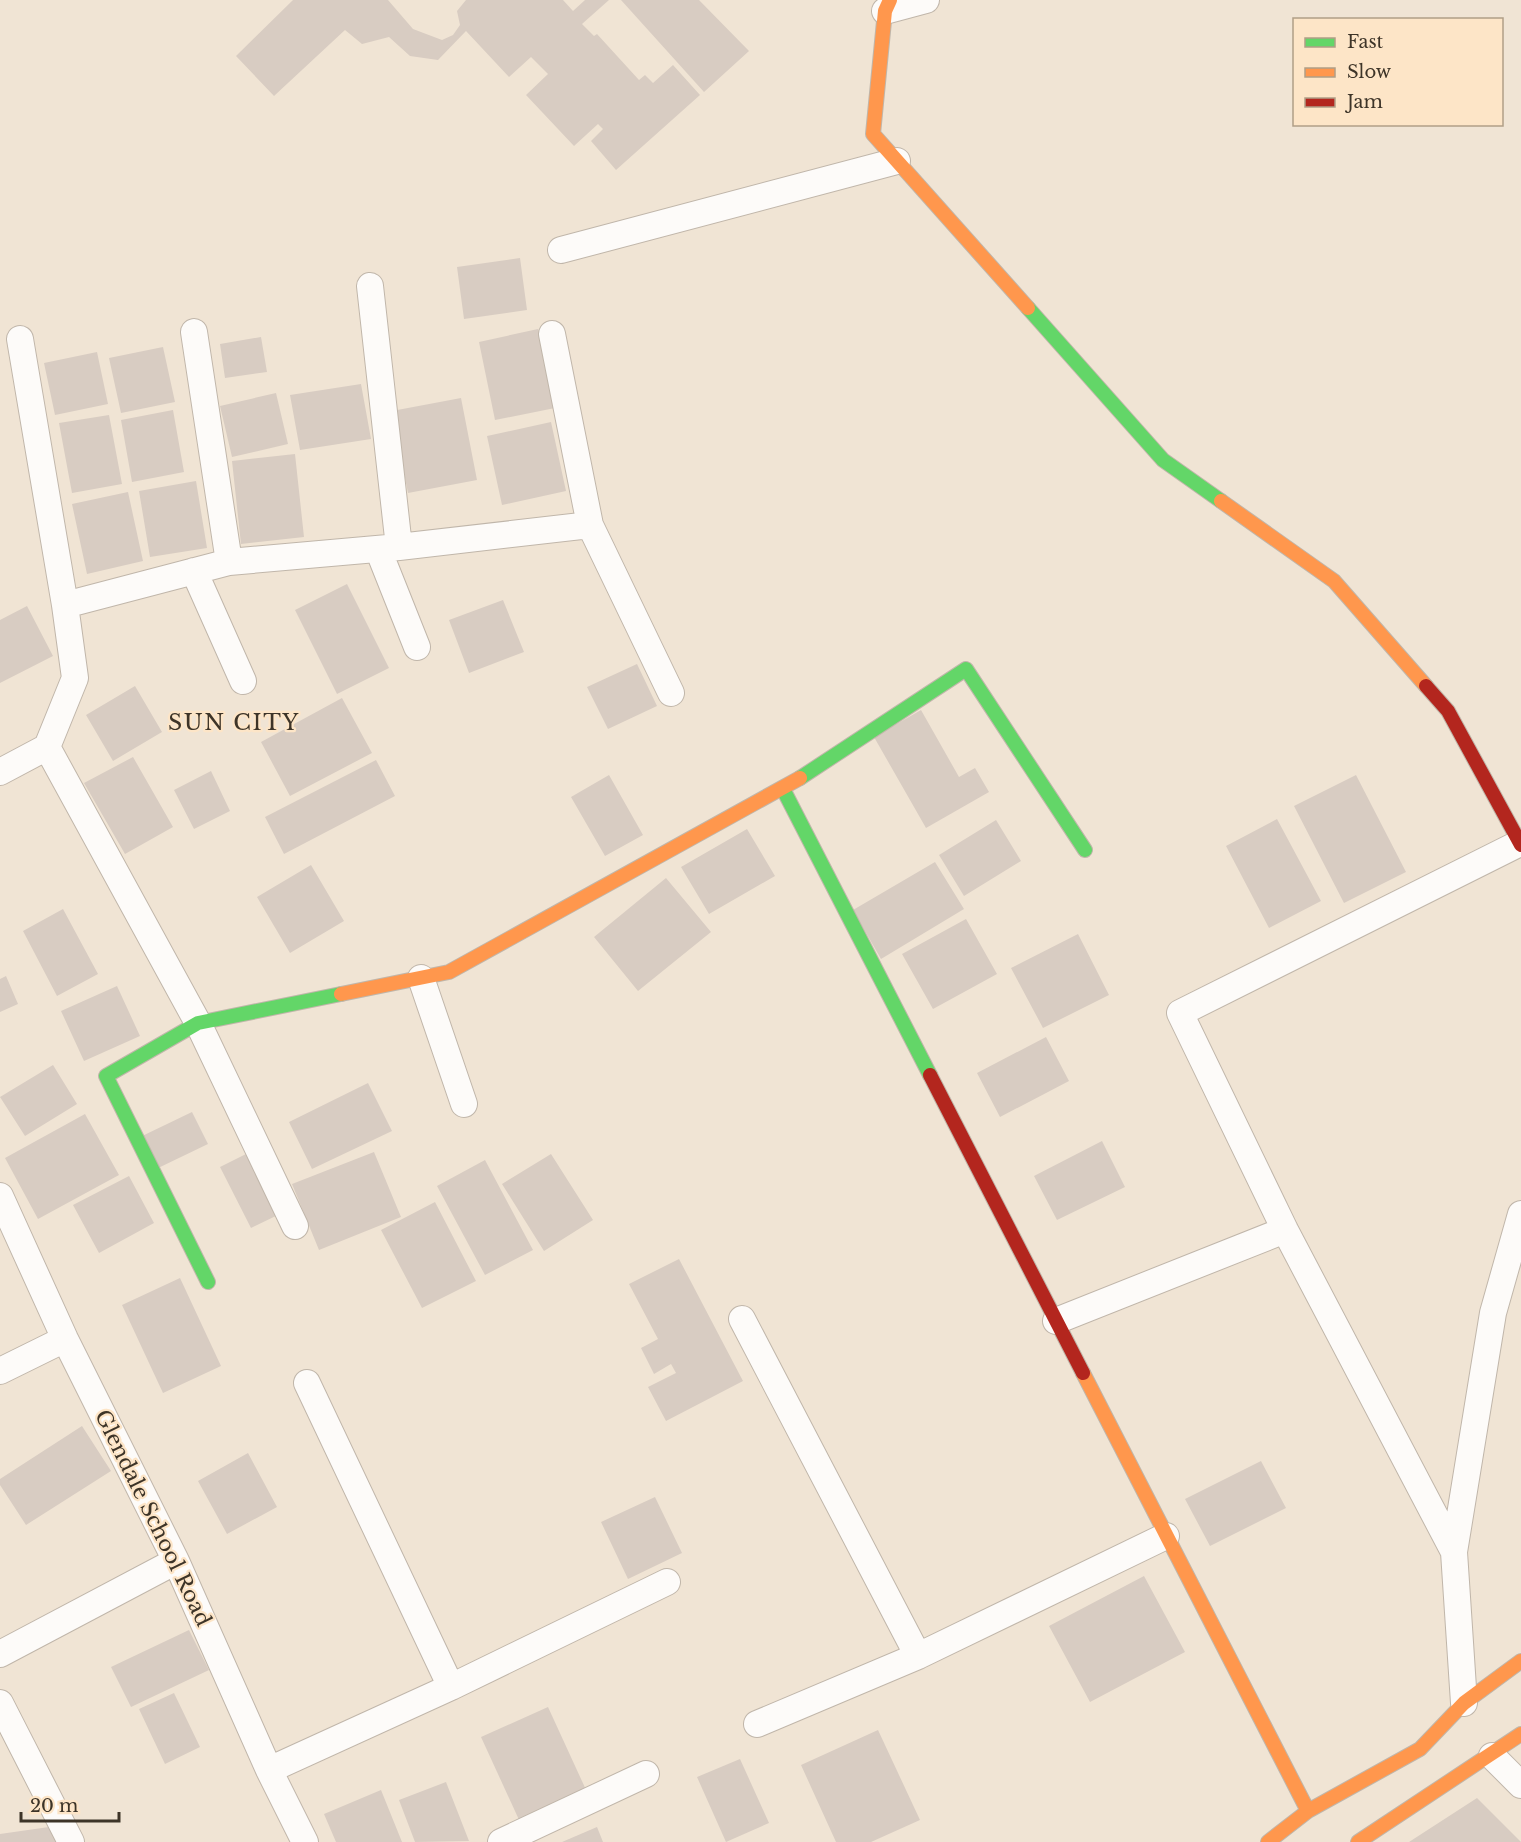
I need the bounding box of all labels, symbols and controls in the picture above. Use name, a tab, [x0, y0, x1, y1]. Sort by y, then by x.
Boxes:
legend	[1293, 18, 1503, 126]
text: Fast	[1347, 31, 1384, 53]
text: Slow	[1347, 61, 1392, 83]
text: Jam	[1345, 91, 1383, 113]
district label: SUN CITY	[168, 709, 300, 736]
street label: Glendale School Road	[89, 1405, 217, 1631]
scale bar	[21, 1785, 118, 1823]
text: 20 m	[30, 1795, 78, 1817]

